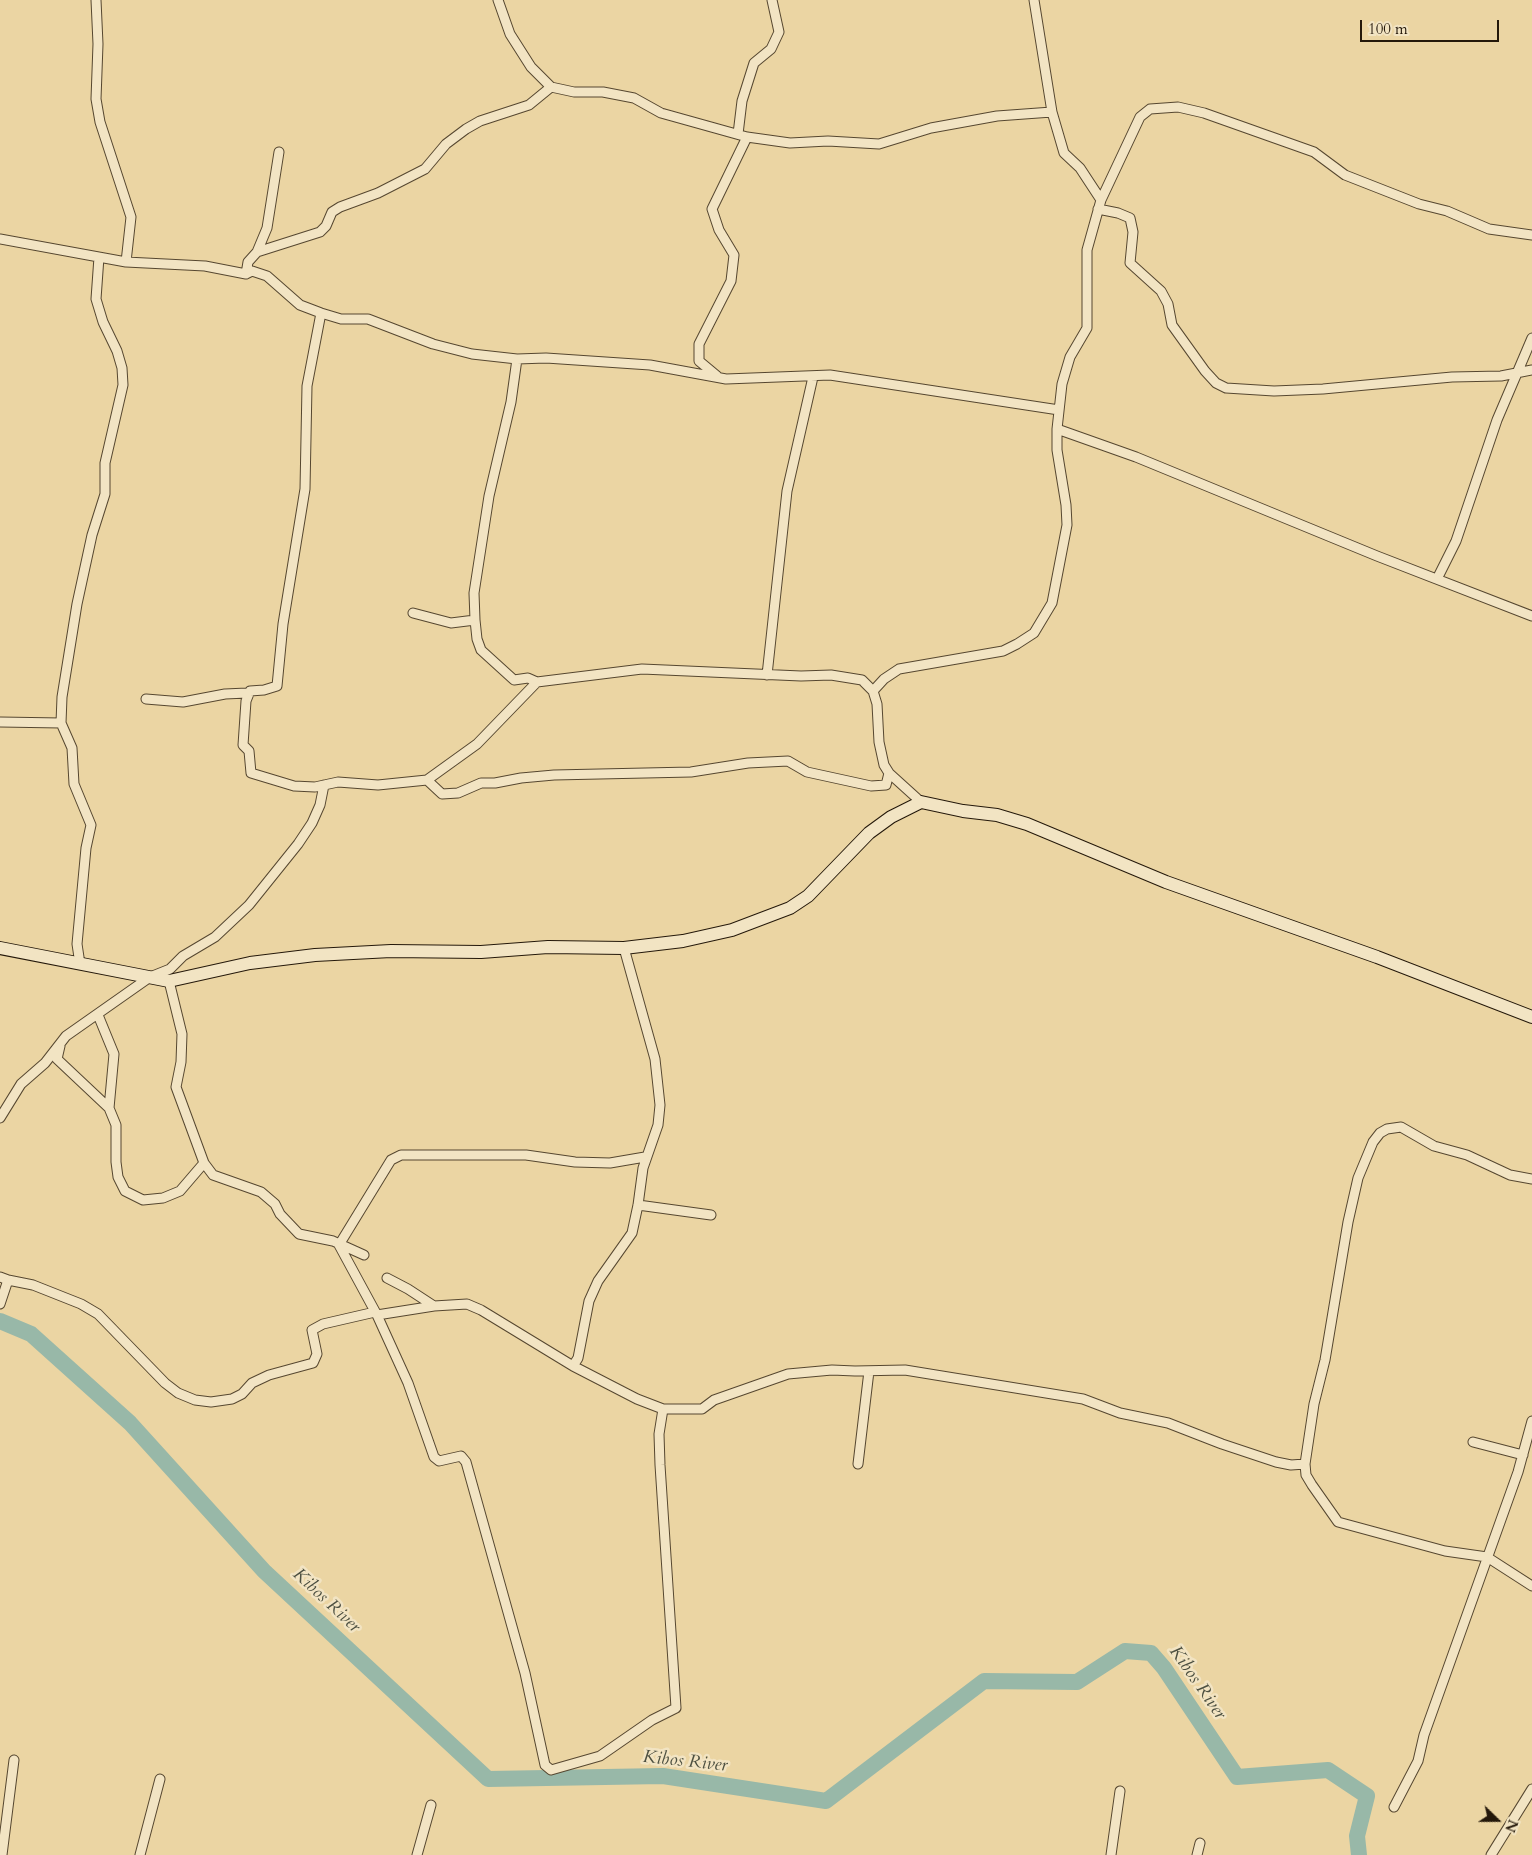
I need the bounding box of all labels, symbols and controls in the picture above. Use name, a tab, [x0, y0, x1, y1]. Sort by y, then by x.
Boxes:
scale bar	[1362, 10, 1501, 42]
text: 100 m	[1368, 19, 1408, 39]
water label: Kibos River	[288, 1564, 364, 1638]
water label: Kibos River	[1164, 1642, 1230, 1724]
water label: Kibos River	[642, 1747, 728, 1777]
north arrow	[1472, 1795, 1522, 1845]
text: N	[1500, 1817, 1522, 1835]

